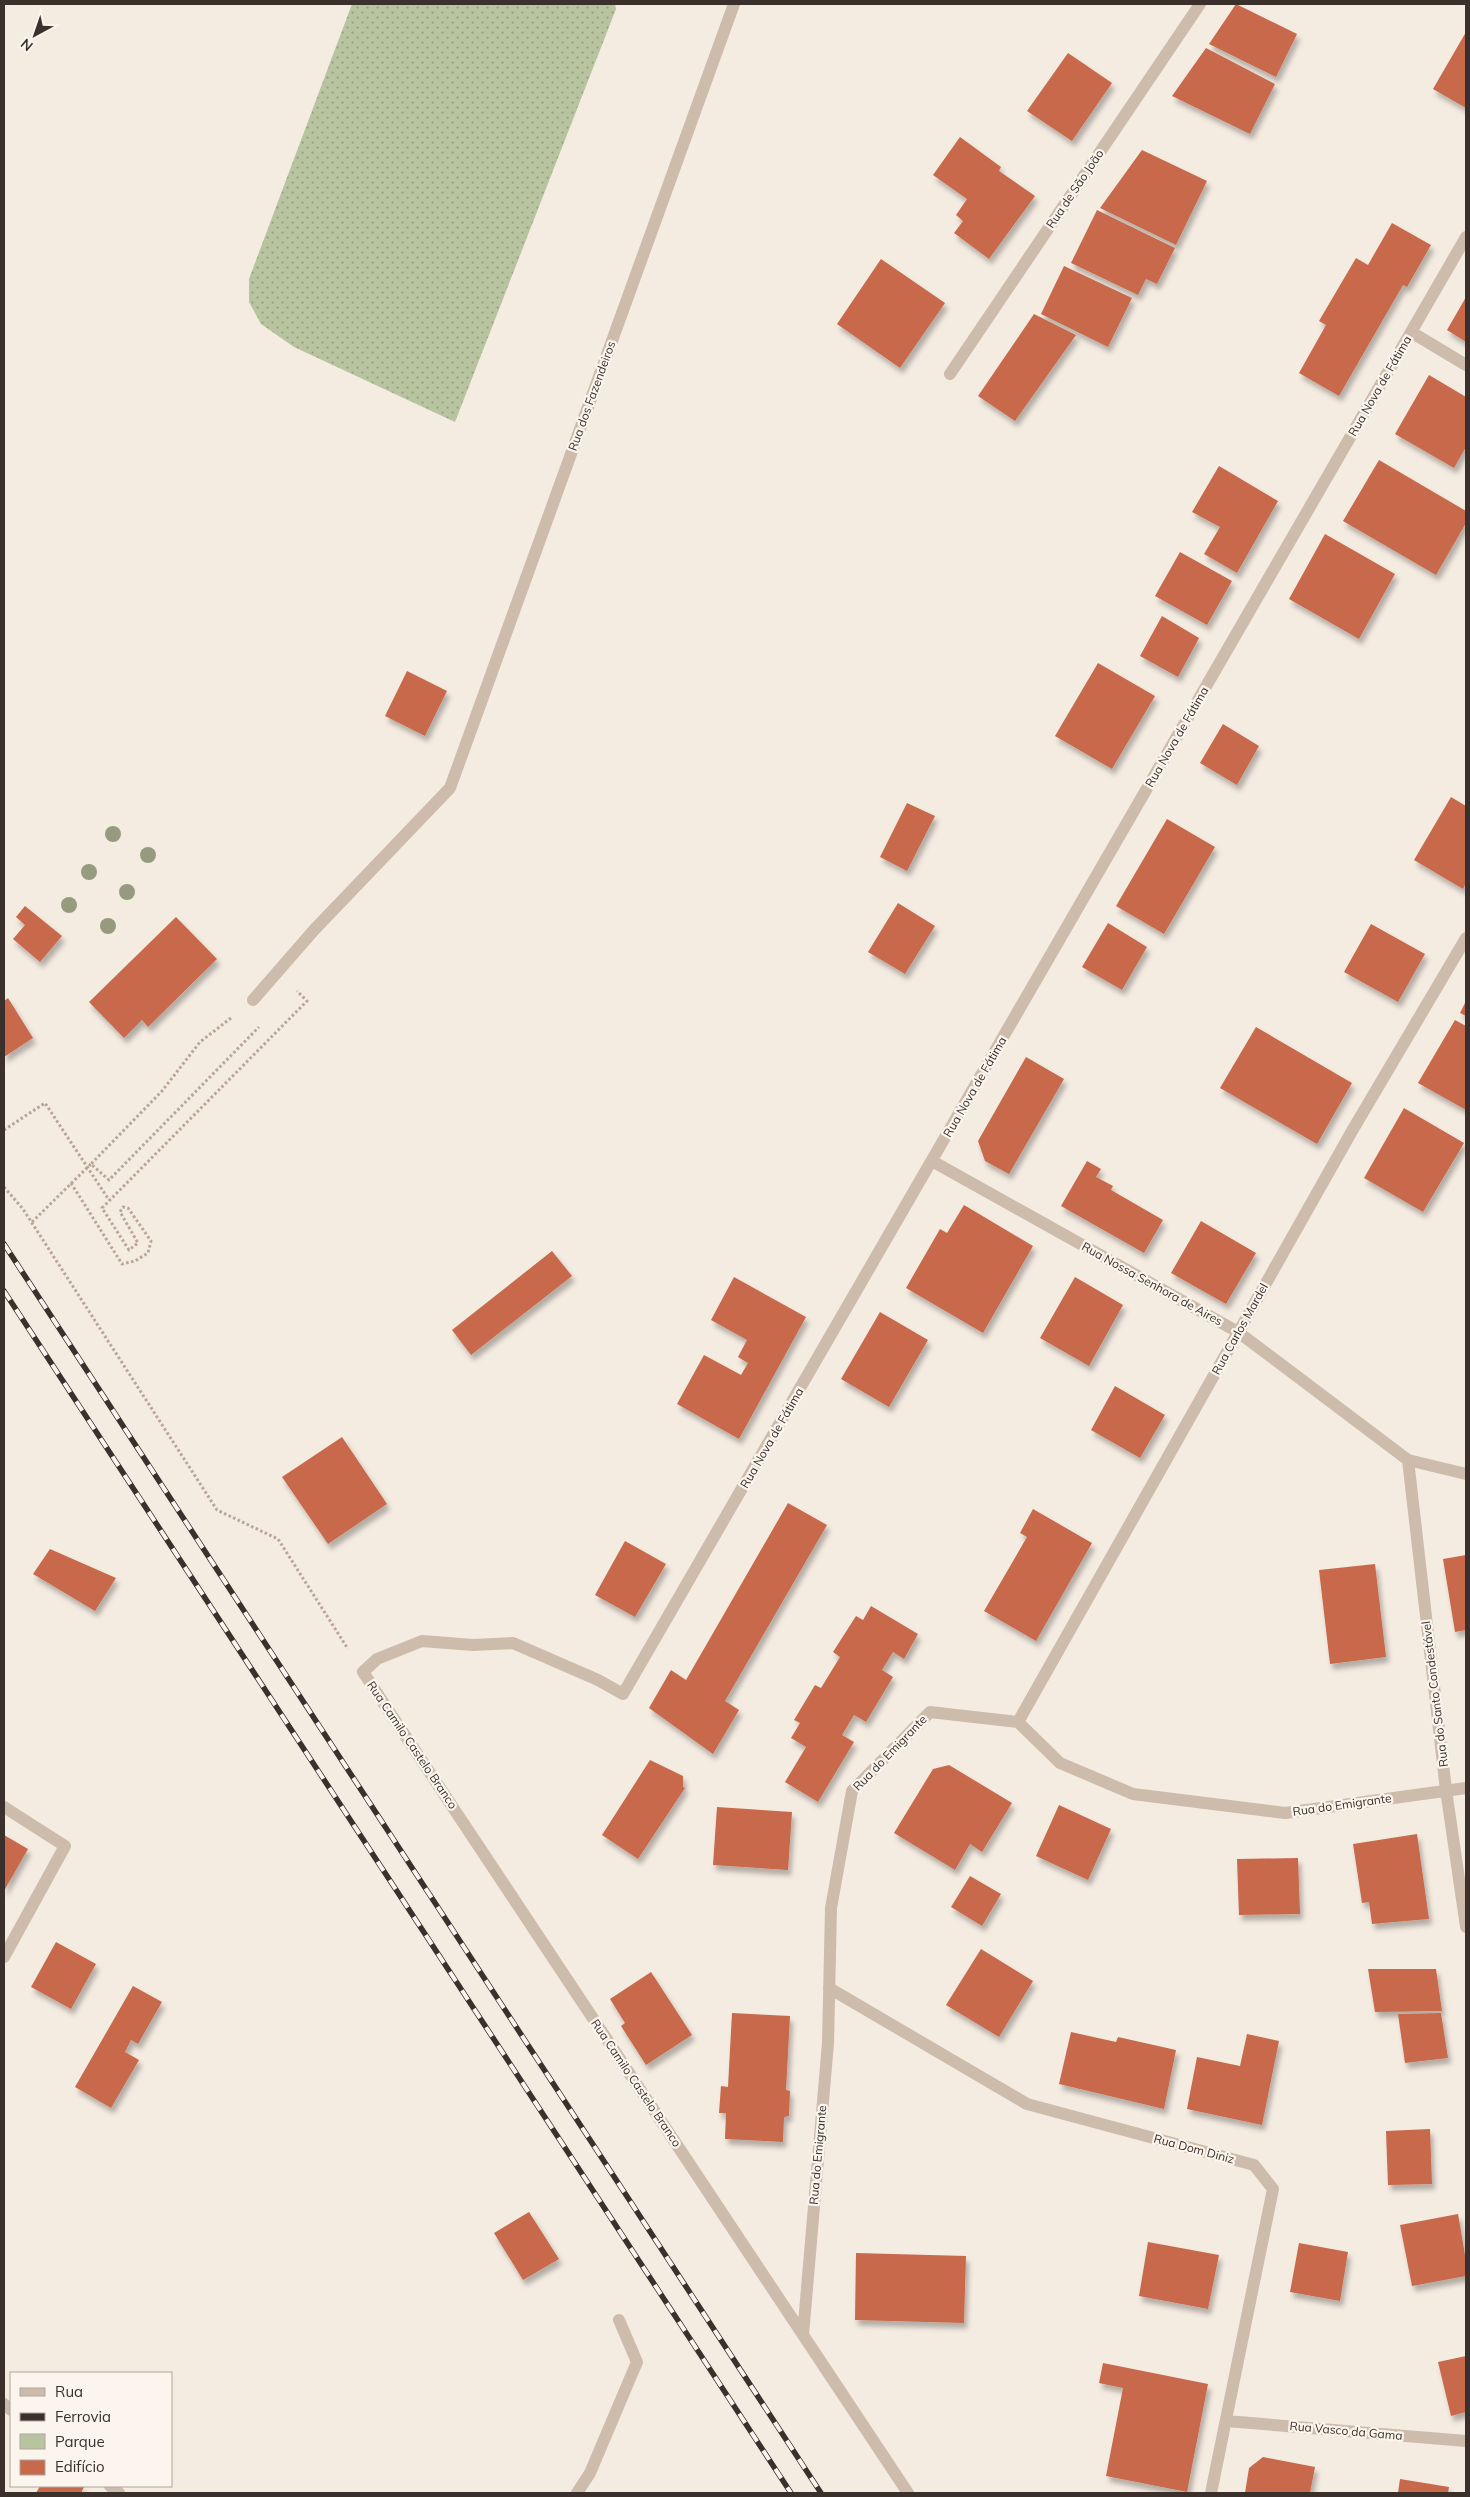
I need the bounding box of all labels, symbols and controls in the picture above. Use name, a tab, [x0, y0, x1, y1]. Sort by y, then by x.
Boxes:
north arrow	[10, 10, 60, 60]
text: N	[17, 35, 36, 55]
street label: Rua de São João	[1043, 146, 1107, 231]
street label: Rua Nova de Fátima	[1345, 333, 1414, 439]
street label: Rua dos Fazendeiros	[565, 339, 618, 453]
street label: Rua Nova de Fátima	[1142, 684, 1211, 790]
street label: Rua Nova de Fátima	[940, 1034, 1009, 1140]
street label: Rua Nossa Senhora de Aires	[1079, 1239, 1225, 1329]
street label: Rua Carlos Mardel	[1208, 1280, 1271, 1377]
street label: Rua Nova de Fátima	[737, 1385, 806, 1491]
street label: Rua do Santo Condestável	[1418, 1620, 1451, 1768]
street label: Rua Camilo Castelo Branco	[364, 1678, 461, 1812]
street label: Rua do Emigrante	[850, 1712, 930, 1794]
street label: Rua do Emigrante	[1292, 1790, 1392, 1819]
street label: Rua Camilo Castelo Branco	[588, 2016, 685, 2150]
street label: Rua do Emigrante	[806, 2105, 829, 2205]
street label: Rua Dom Diniz	[1152, 2131, 1236, 2167]
legend	[10, 2372, 172, 2487]
text: Rua	[55, 2382, 83, 2401]
text: Ferrovia	[55, 2407, 111, 2426]
street label: Rua Vasco da Gama	[1289, 2418, 1403, 2443]
text: Parque	[55, 2432, 105, 2451]
text: Edifício	[55, 2457, 105, 2476]

